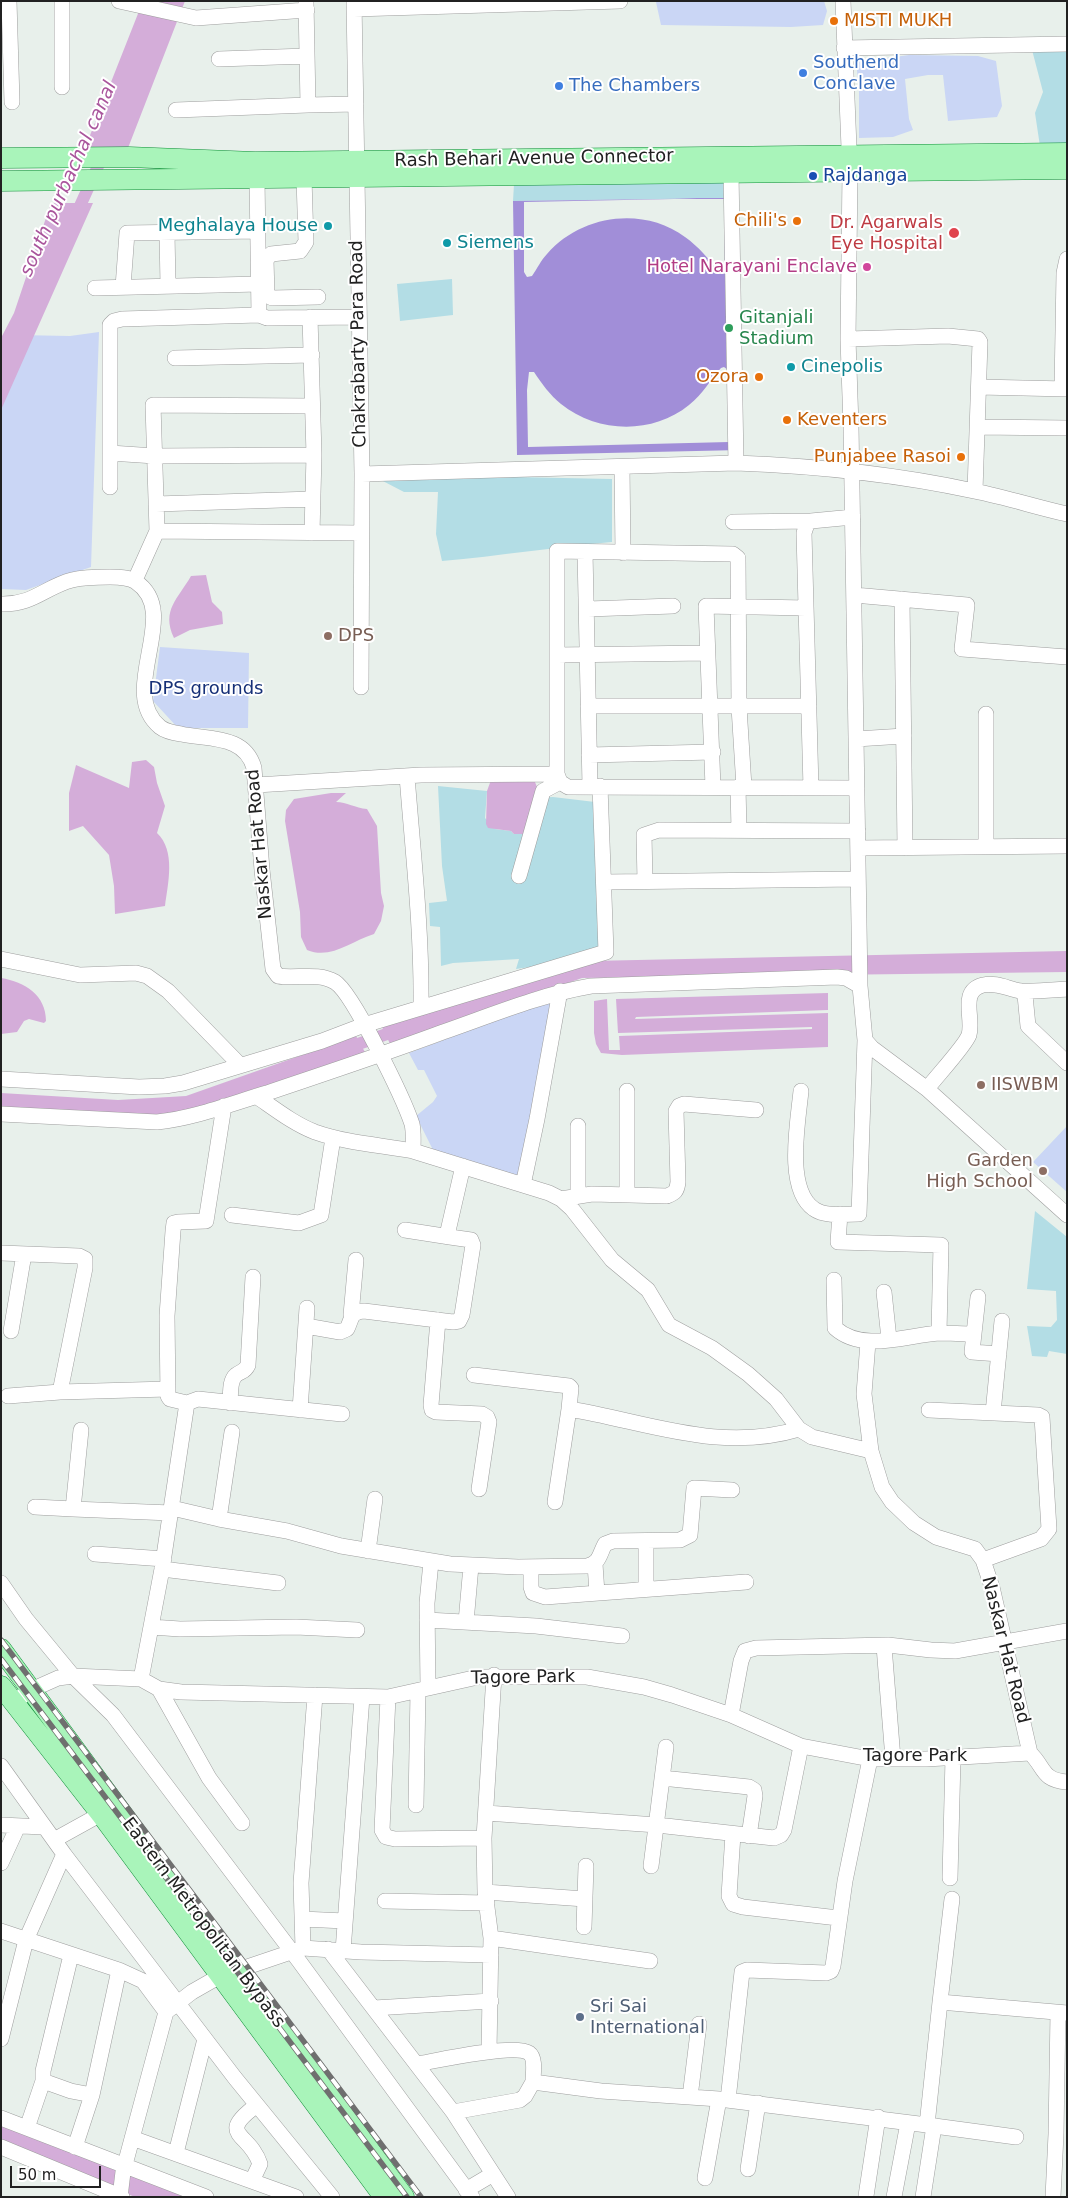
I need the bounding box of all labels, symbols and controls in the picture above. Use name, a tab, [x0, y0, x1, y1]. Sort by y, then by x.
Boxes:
place label: MISTI MUKH	[844, 10, 952, 32]
marker: MISTI MUKH	[828, 15, 840, 27]
place label: Southend Conclave	[813, 52, 899, 94]
marker: Southend Conclave	[797, 67, 809, 79]
place label: The Chambers	[569, 75, 700, 97]
water label: south purbachal canal	[16, 78, 122, 280]
marker: The Chambers	[553, 80, 565, 92]
street label: Rash Behari Avenue Connector	[394, 146, 674, 172]
place label: Rajdanga	[823, 165, 907, 187]
marker: Rajdanga	[807, 170, 819, 182]
place label: Chili's	[734, 210, 787, 232]
place label: Dr. Agarwals Eye Hospital	[830, 212, 943, 254]
place label: Meghalaya House	[158, 215, 318, 237]
marker: Chili's	[791, 215, 803, 227]
marker: Meghalaya House	[322, 220, 334, 232]
marker: Dr. Agarwals Eye Hospital	[947, 226, 961, 240]
place label: Siemens	[457, 232, 534, 254]
marker: Siemens	[441, 237, 453, 249]
street label: Chakrabarty Para Road	[346, 240, 372, 448]
place label: Hotel Narayani Enclave	[646, 256, 857, 278]
marker: Hotel Narayani Enclave	[861, 261, 873, 273]
place label: Gitanjali Stadium	[739, 307, 814, 350]
marker: Gitanjali Stadium	[723, 322, 735, 334]
place label: Cinepolis	[801, 356, 883, 378]
marker: Cinepolis	[785, 361, 797, 373]
place label: Ozora	[696, 366, 749, 388]
marker: Ozora	[753, 371, 765, 383]
place label: Keventers	[797, 409, 887, 431]
marker: Keventers	[781, 414, 793, 426]
place label: Punjabee Rasoi	[814, 446, 951, 468]
marker: Punjabee Rasoi	[955, 451, 967, 463]
place label: DPS	[338, 625, 374, 647]
marker: DPS	[322, 630, 334, 642]
park label: DPS grounds	[149, 678, 263, 700]
street label: Naskar Hat Road	[243, 768, 277, 920]
place label: IISWBM	[991, 1074, 1059, 1096]
marker: IISWBM	[975, 1079, 987, 1091]
place label: Garden High School	[926, 1150, 1033, 1192]
marker: Garden High School	[1037, 1165, 1049, 1177]
street label: Naskar Hat Road	[976, 1574, 1034, 1726]
street label: Tagore Park	[471, 1666, 575, 1690]
street label: Tagore Park	[863, 1745, 967, 1767]
street label: Eastern Metropolitan Bypass	[117, 1814, 289, 2032]
place label: Sri Sai International	[590, 1996, 705, 2038]
marker: Sri Sai International	[574, 2011, 586, 2023]
scale bar	[12, 2156, 104, 2188]
text: 50 m	[18, 2166, 56, 2184]

